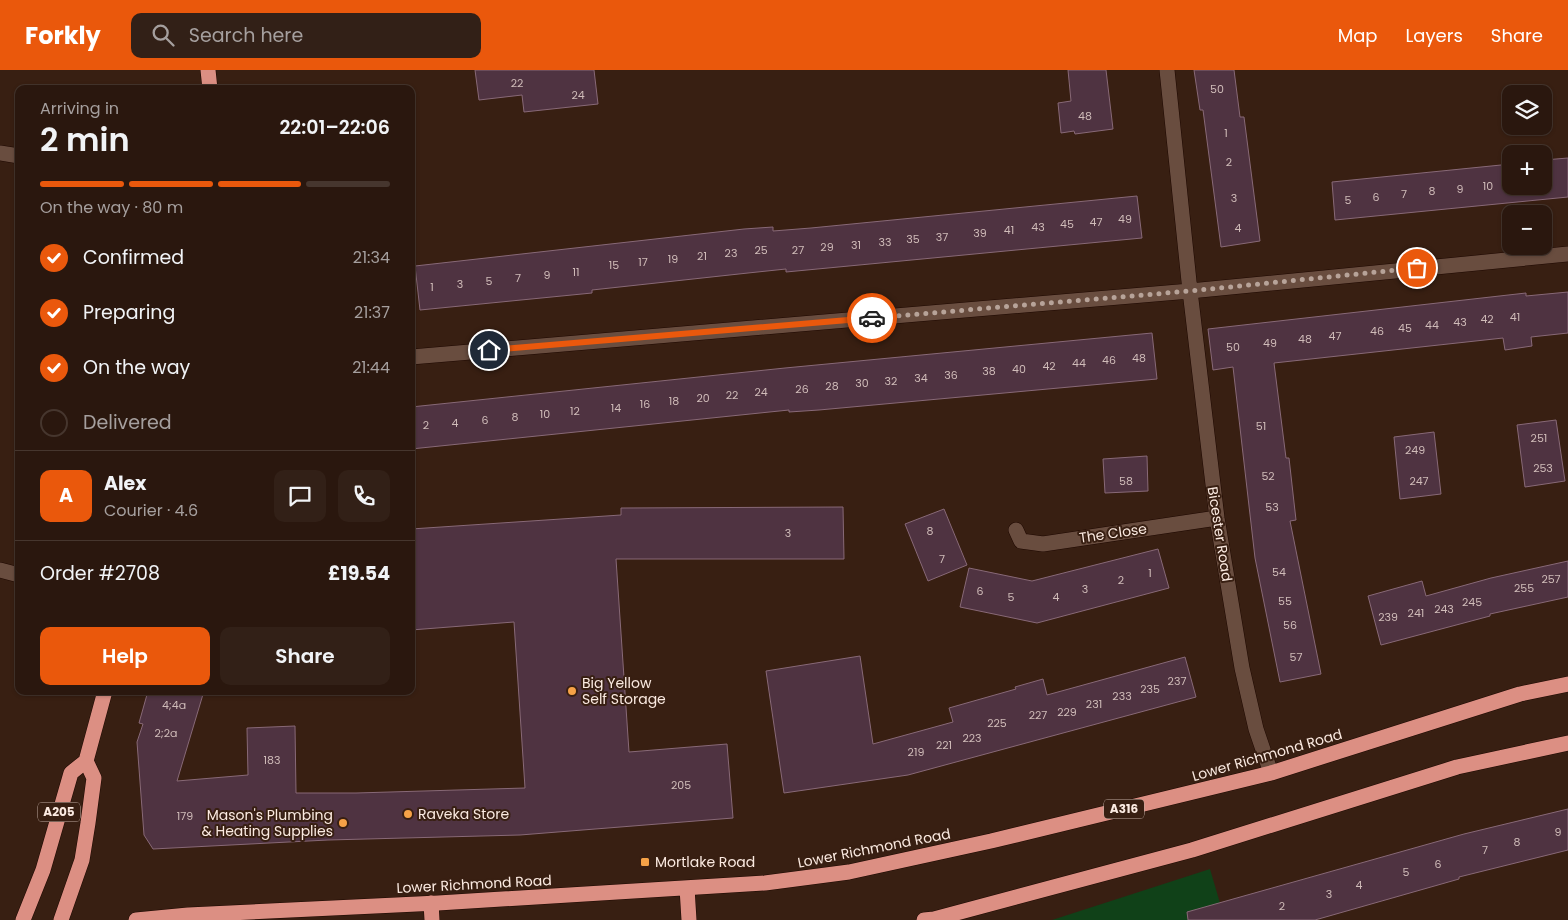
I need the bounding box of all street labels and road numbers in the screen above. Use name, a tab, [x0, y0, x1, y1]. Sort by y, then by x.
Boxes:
street label: Bicester Road	[1203, 485, 1237, 583]
street label: The Close	[1078, 518, 1148, 548]
street label: Lower Richmond Road	[1190, 724, 1344, 786]
road number: A316	[1104, 800, 1144, 819]
road number: A205	[38, 802, 80, 822]
street label: Lower Richmond Road	[796, 823, 952, 873]
street label: Lower Richmond Road	[396, 870, 552, 898]

